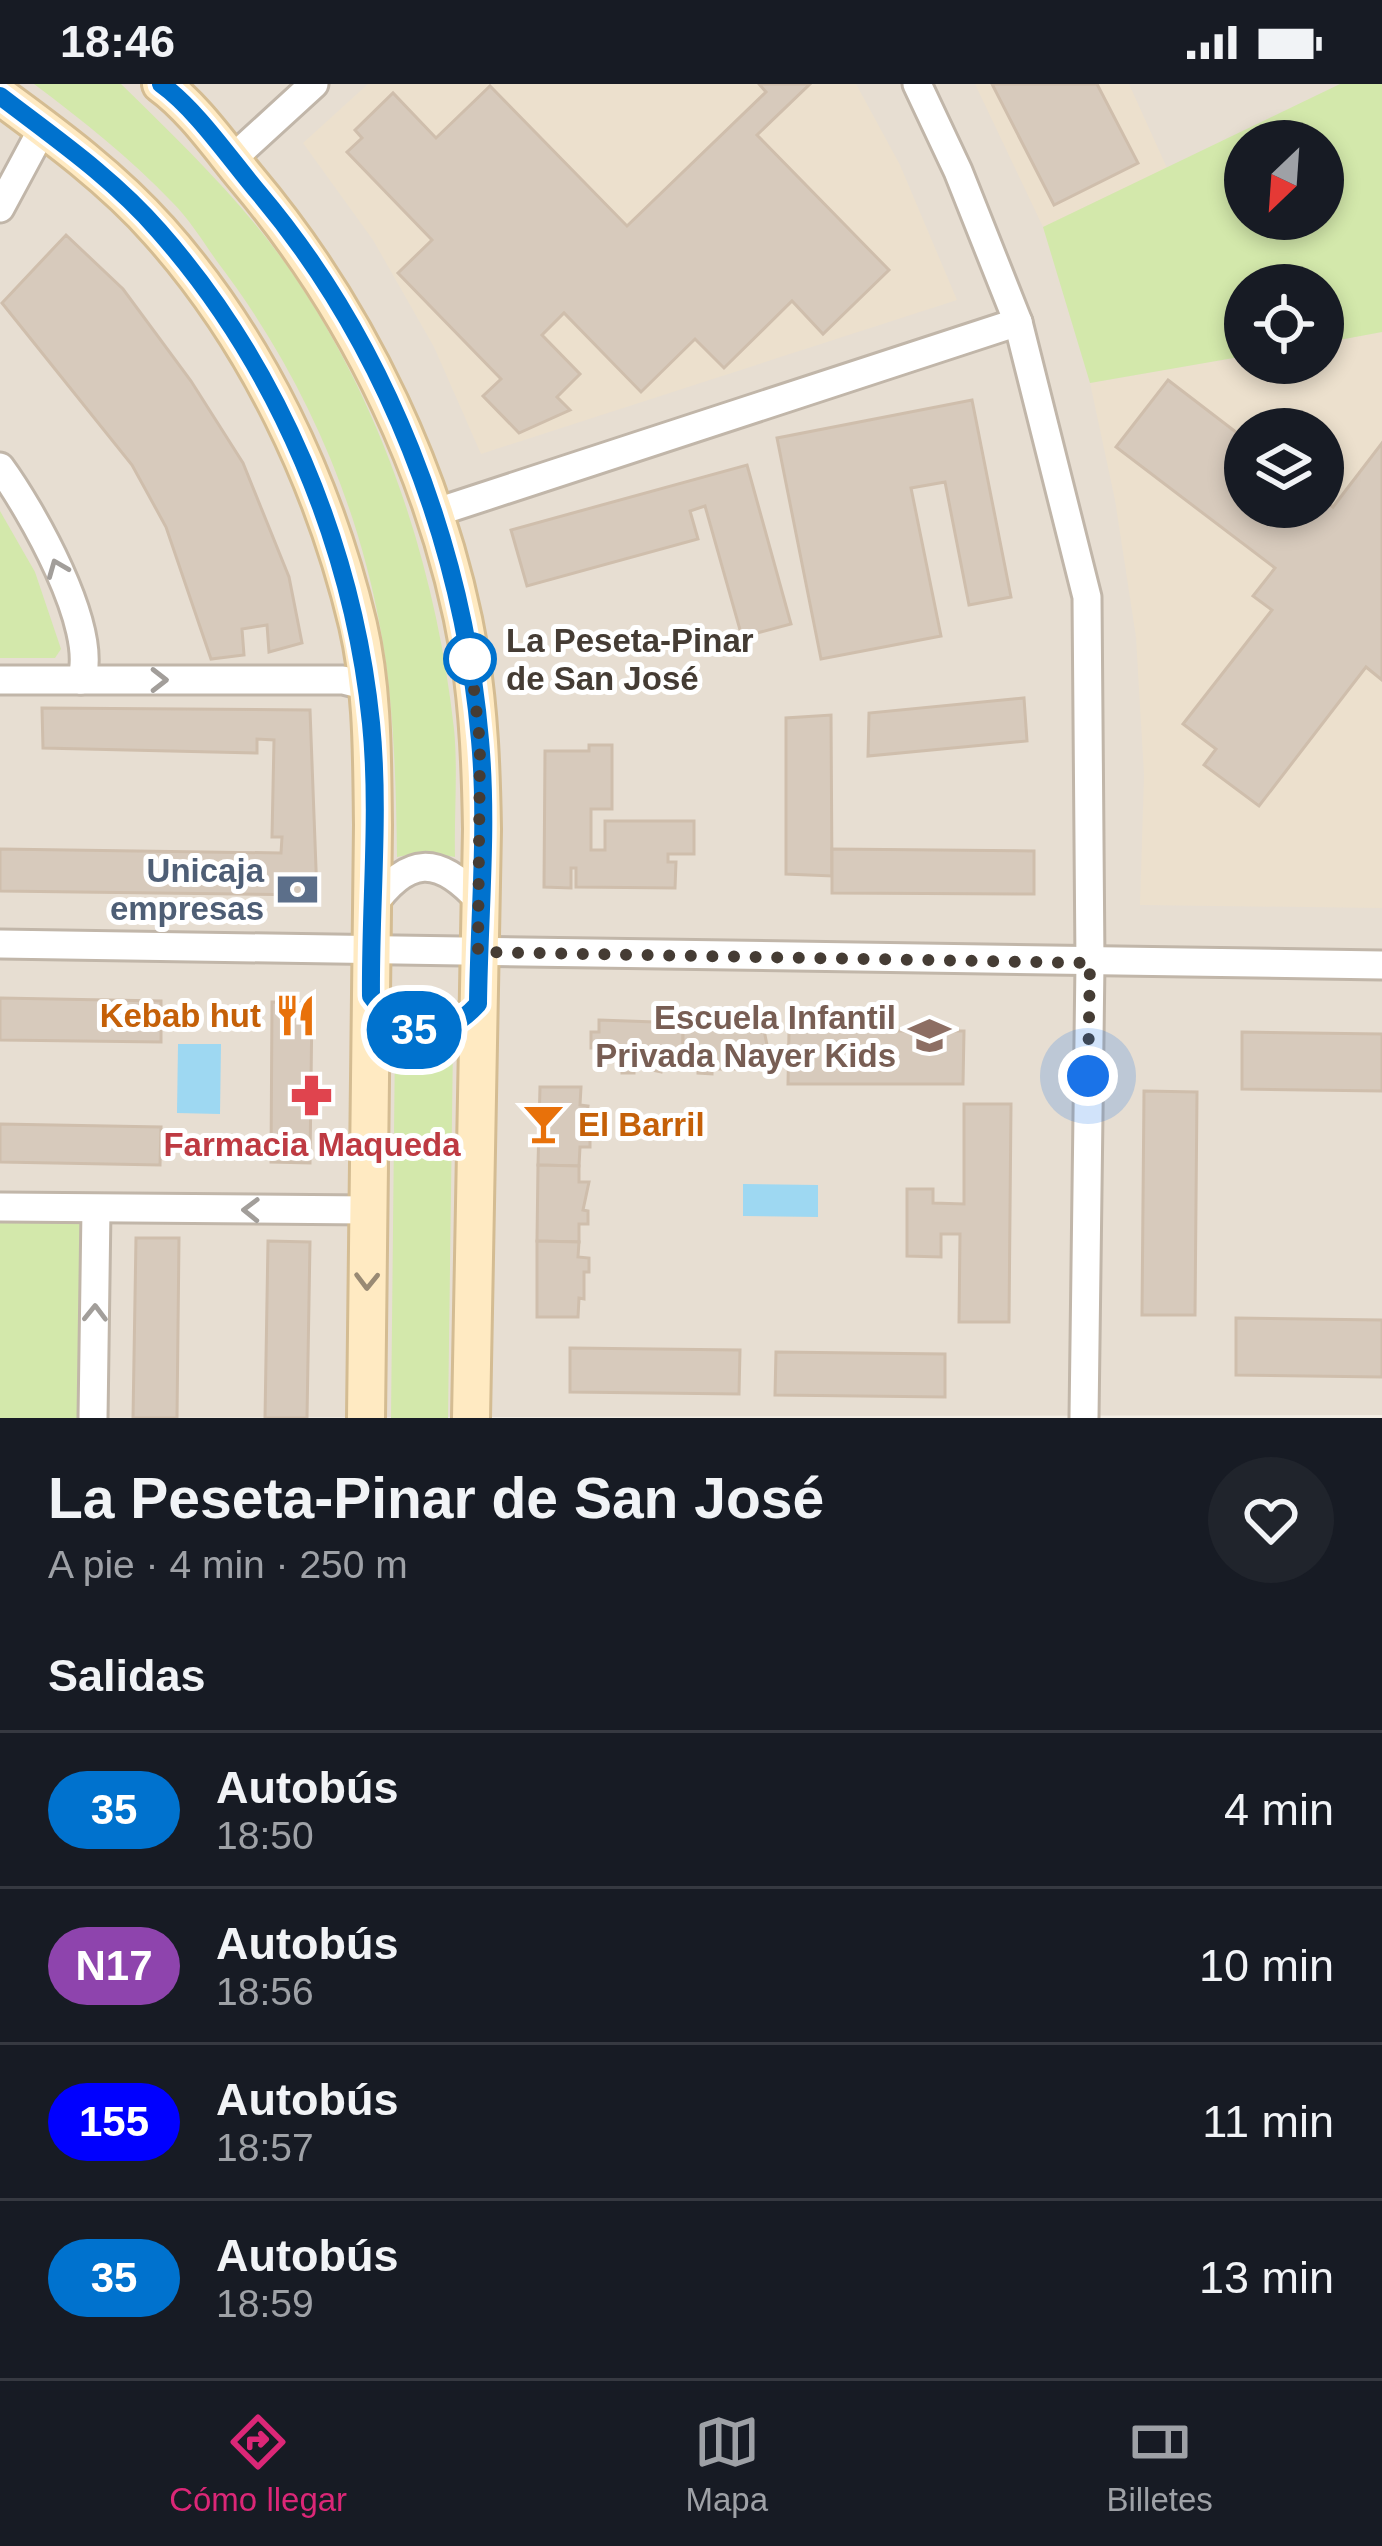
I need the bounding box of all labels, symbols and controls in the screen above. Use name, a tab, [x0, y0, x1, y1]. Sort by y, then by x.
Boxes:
text: 18:46	[60, 16, 175, 67]
north arrow	[1224, 120, 1344, 240]
map controls	[1224, 120, 1344, 528]
button: locate	[1224, 264, 1344, 384]
button: layers	[1224, 408, 1344, 528]
one-way arrow	[47, 559, 72, 580]
place label: La Peseta-Pinar de San José	[506, 622, 754, 697]
marker: La Peseta-Pinar de San José	[445, 634, 495, 684]
one-way arrow	[151, 667, 169, 693]
place label: Unicaja empresas	[110, 852, 265, 927]
bank icon: Unicaja empresas	[275, 866, 321, 912]
line badge: 35	[360, 991, 468, 1069]
restaurant icon: Kebab hut	[272, 992, 318, 1038]
place label: Kebab hut	[100, 997, 261, 1034]
place label: Escuela Infantil Privada Nayer Kids	[595, 999, 896, 1074]
text: 35	[391, 1006, 437, 1053]
school or university icon: Escuela Infantil Privada Nayer Kids	[907, 1013, 953, 1059]
your location	[1058, 1046, 1118, 1106]
pharmacy icon: Farmacia Maqueda	[289, 1073, 335, 1119]
bar icon: El Barril	[521, 1101, 567, 1147]
place label: El Barril	[578, 1106, 705, 1143]
place label: Farmacia Maqueda	[163, 1126, 461, 1163]
one-way arrow	[241, 1197, 260, 1223]
one-way arrow	[354, 1273, 380, 1291]
one-way arrow	[81, 1303, 107, 1322]
button: heart	[1208, 1457, 1334, 1583]
text: La Peseta-Pinar de San José	[48, 1466, 824, 1530]
text: A pie · 4 min · 250 m	[48, 1543, 408, 1586]
text: Salidas	[48, 1650, 206, 1701]
text: Autobús	[216, 1762, 398, 1813]
text: 4 min	[1224, 1784, 1334, 1835]
text: 35	[91, 1786, 137, 1833]
text: 18:50	[216, 1814, 314, 1857]
text: Autobús	[216, 1918, 398, 1969]
text: 10 min	[1199, 1940, 1334, 1991]
text: N17	[75, 1942, 153, 1989]
text: 18:56	[216, 1970, 314, 2013]
text: Autobús	[216, 2074, 398, 2125]
text: 11 min	[1202, 2096, 1334, 2147]
text: 155	[79, 2098, 149, 2145]
text: 18:57	[216, 2126, 314, 2169]
text: Autobús	[216, 2230, 398, 2281]
text: 13 min	[1199, 2252, 1334, 2303]
text: 35	[91, 2254, 137, 2301]
text: 18:59	[216, 2282, 314, 2325]
tab: Cómo llegar	[169, 2409, 347, 2519]
tab: Mapa	[685, 2409, 768, 2519]
tab: Billetes	[1106, 2409, 1213, 2519]

